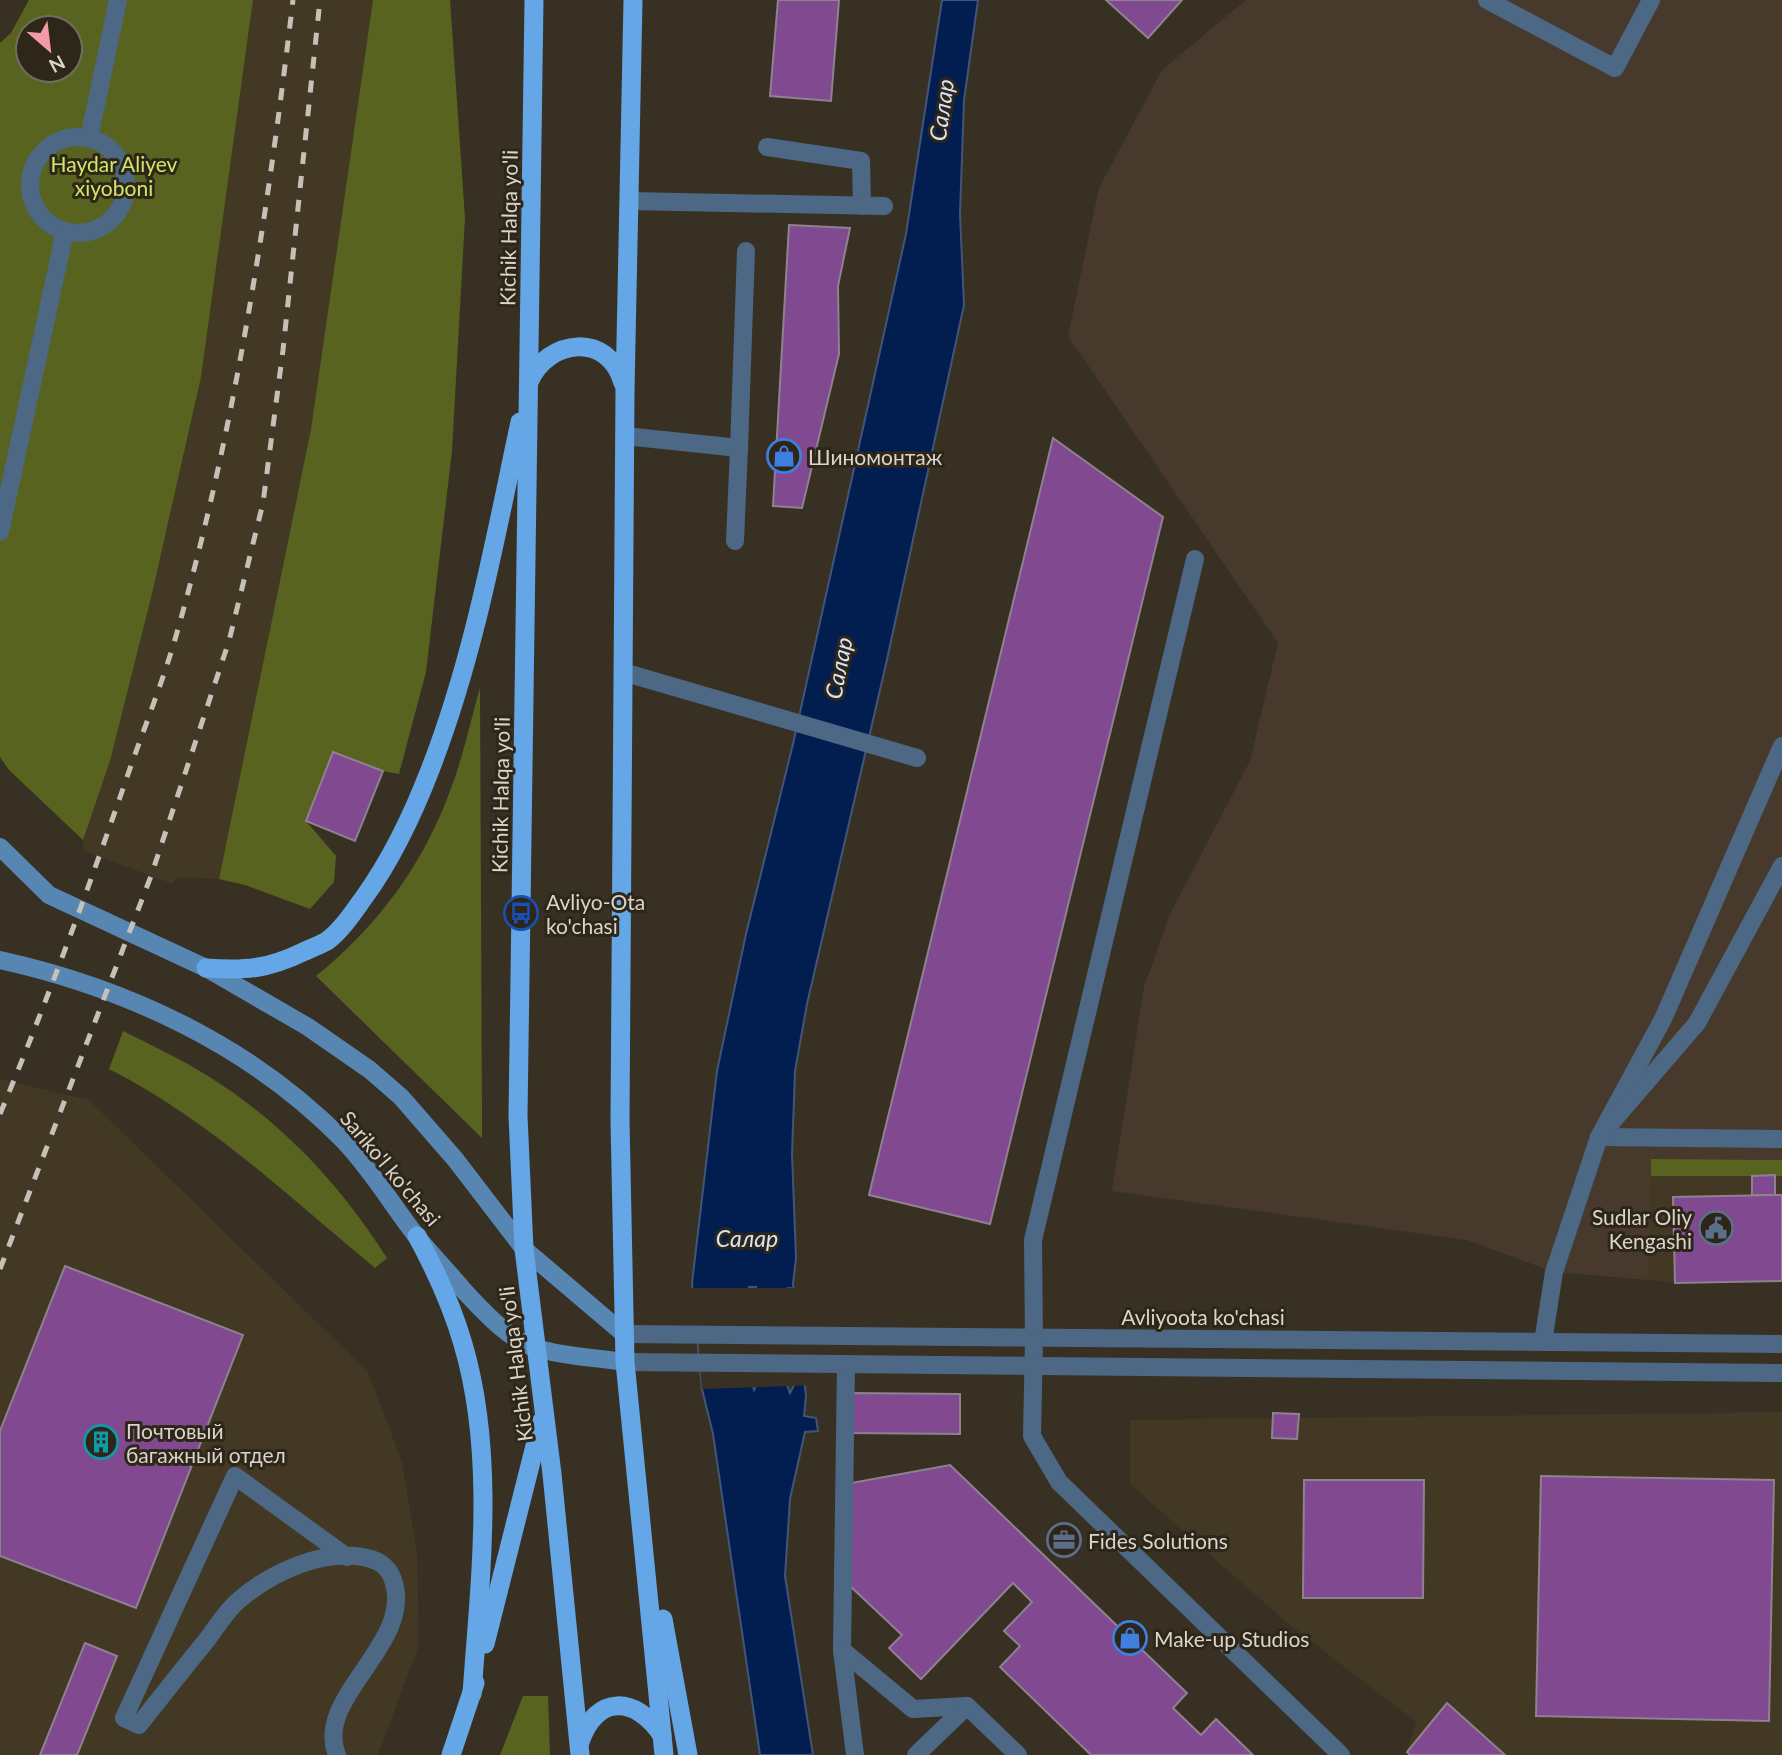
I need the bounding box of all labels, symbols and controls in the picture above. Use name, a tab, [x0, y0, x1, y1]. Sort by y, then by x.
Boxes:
north arrow	[14, 14, 84, 84]
text: N	[45, 51, 69, 78]
water label: Салар	[923, 77, 959, 143]
street label: Kichik Halqa yo'li	[494, 150, 522, 306]
park label: Haydar Aliyev xiyoboni	[51, 151, 178, 200]
shop icon: Шиномонтаж	[765, 437, 803, 475]
place label: Шиномонтаж	[808, 444, 943, 469]
water label: Салар	[818, 635, 858, 701]
street label: Kichik Halqa yo'li	[486, 717, 514, 873]
place label: Avliyo-Ota ko'chasi	[546, 889, 645, 938]
bus stop icon: Avliyo-Ota ko'chasi	[502, 894, 540, 932]
street label: Sariko'l ko'chasi	[336, 1105, 446, 1231]
place label: Sudlar Oliy Kengashi	[1592, 1204, 1692, 1253]
public building icon: Sudlar Oliy Kengashi	[1697, 1209, 1735, 1247]
water label: Салар	[716, 1224, 778, 1252]
street label: Kichik Halqa yo'li	[493, 1285, 537, 1443]
street label: Avliyoota ko'chasi	[1121, 1304, 1285, 1329]
place label: Почтовый багажный отдел	[126, 1418, 286, 1467]
building icon: Почтовый багажный отдел	[82, 1423, 120, 1461]
office icon: Fides Solutions	[1045, 1521, 1083, 1559]
place label: Fides Solutions	[1088, 1528, 1228, 1553]
shop icon: Make-up Studios	[1111, 1619, 1149, 1657]
place label: Make-up Studios	[1154, 1626, 1309, 1651]

